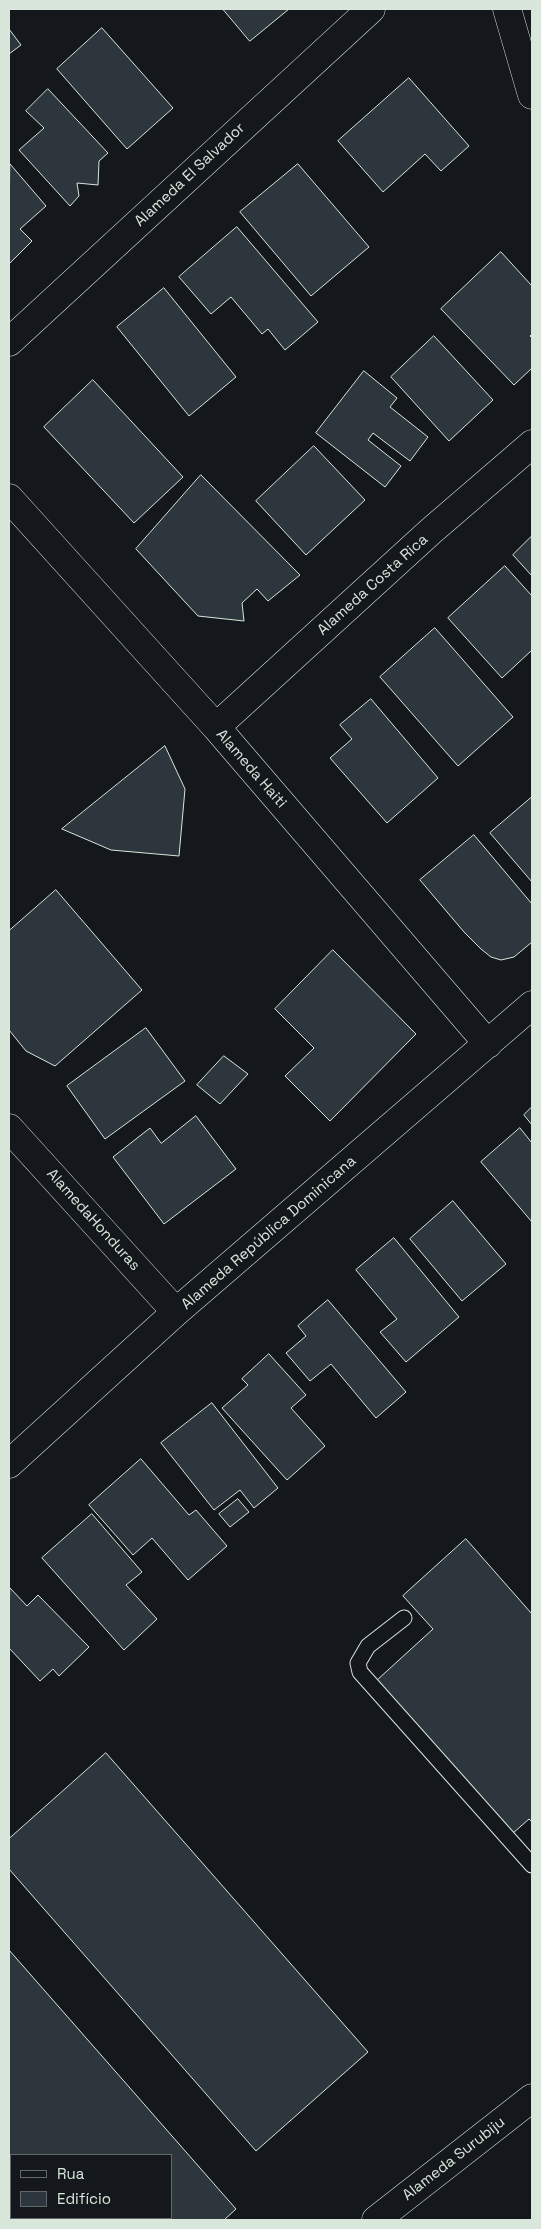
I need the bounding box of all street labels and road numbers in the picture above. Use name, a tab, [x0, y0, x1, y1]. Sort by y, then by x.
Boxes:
street label: Alameda El Salvador	[131, 119, 249, 231]
street label: Alameda Costa Rica	[314, 531, 432, 639]
street label: Alameda Haiti	[212, 726, 290, 812]
street label: Alameda República Dominicana	[178, 1152, 360, 1314]
street label: AlamedaHonduras	[43, 1165, 143, 1275]
street label: Alameda Surubiju	[399, 2113, 509, 2205]

